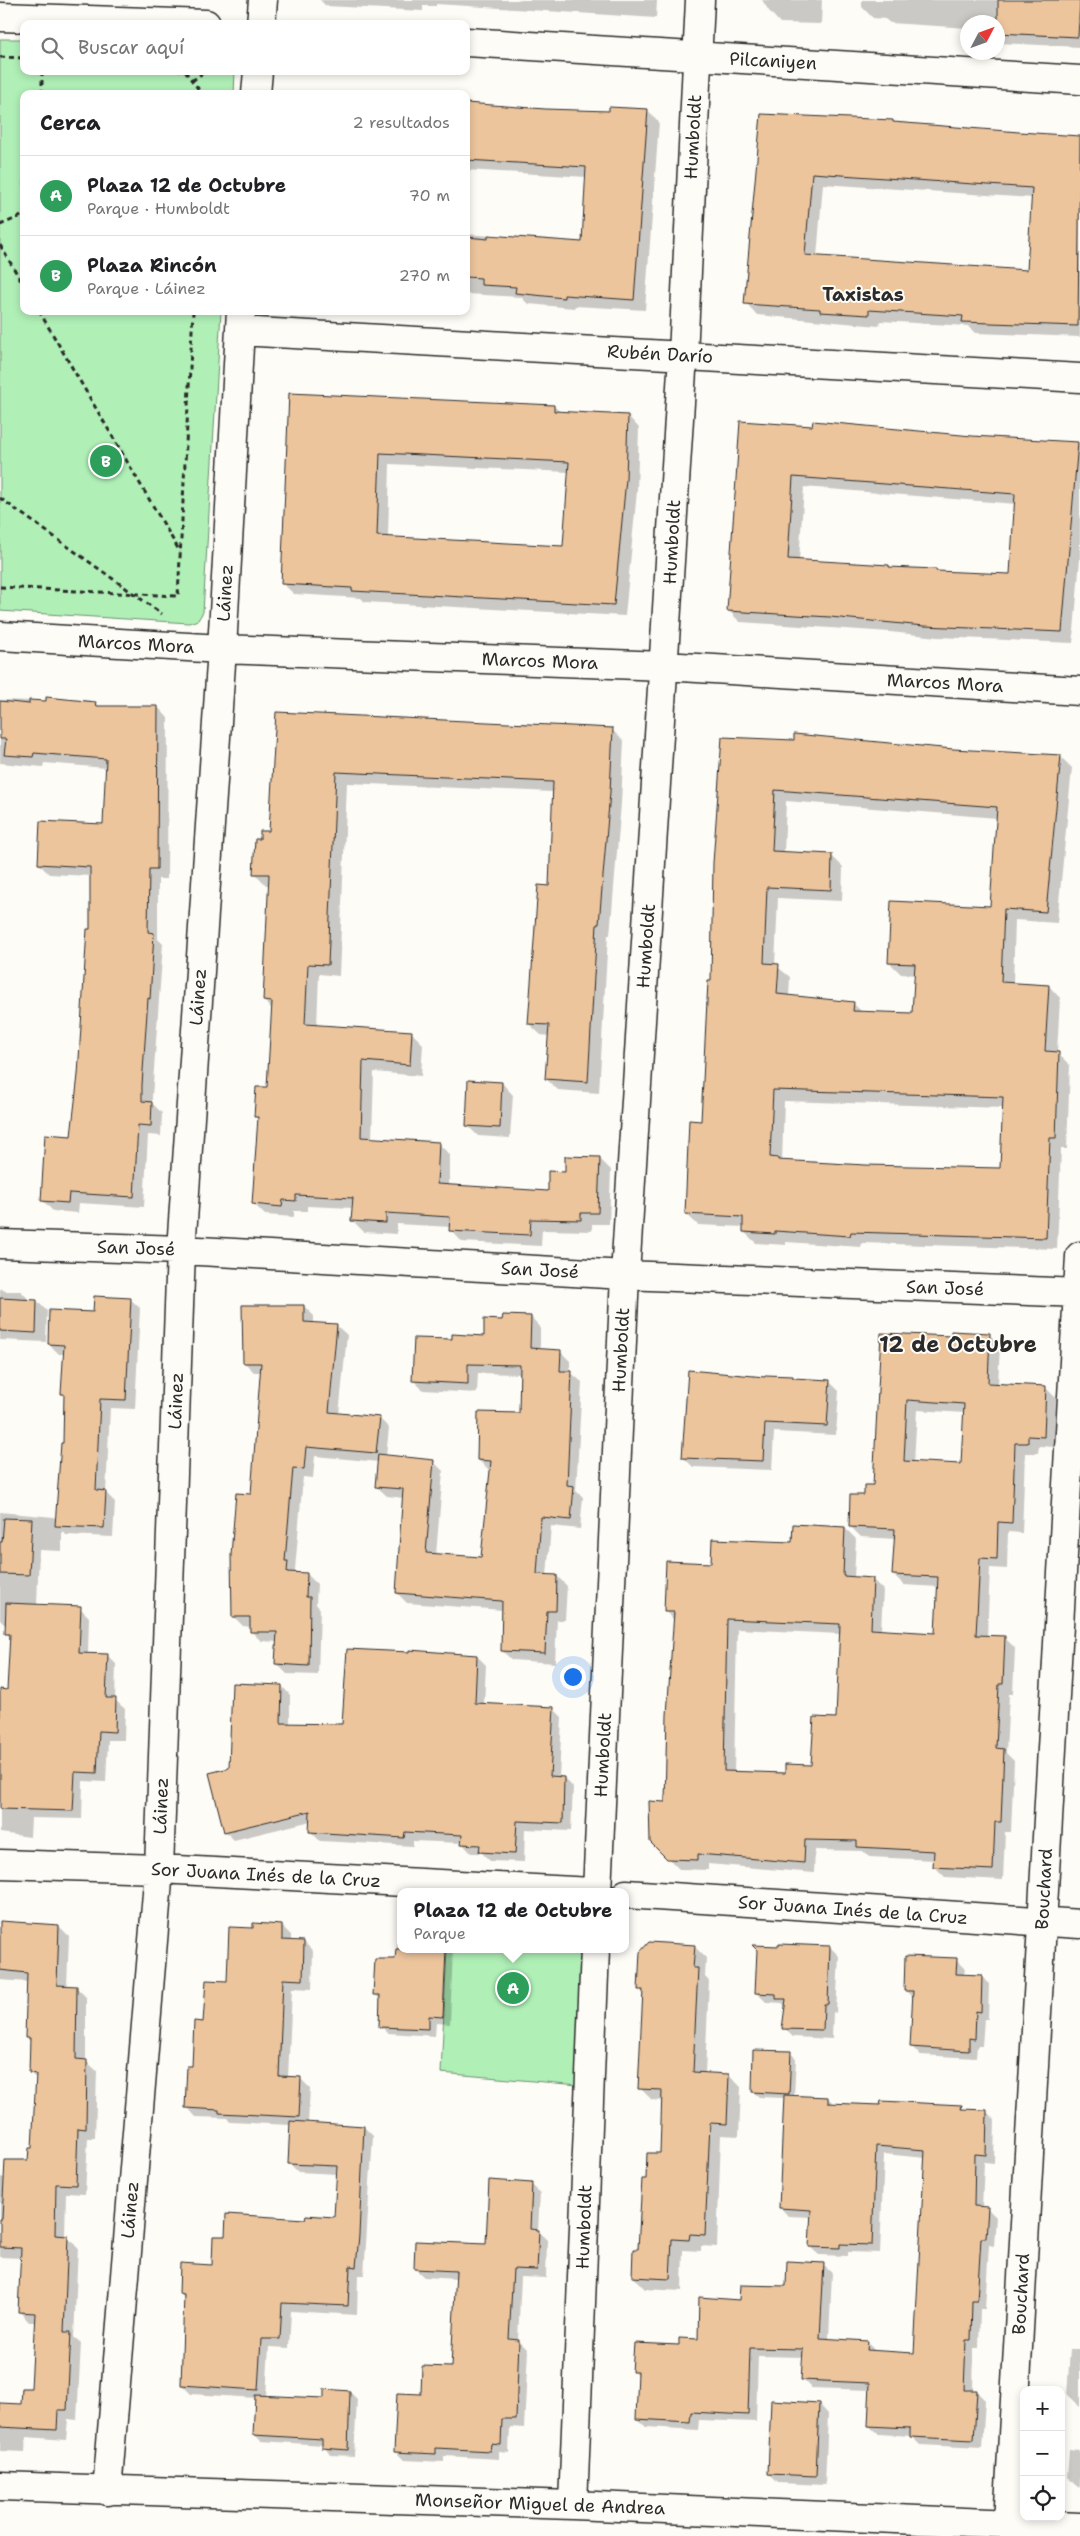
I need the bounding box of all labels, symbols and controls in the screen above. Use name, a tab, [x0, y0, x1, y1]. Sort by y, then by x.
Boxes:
north arrow	[960, 15, 1005, 60]
search box	[20, 20, 470, 75]
icon: search	[38, 34, 66, 62]
text: Buscar aquí	[78, 35, 184, 60]
street label: Pilcaniyen	[729, 47, 817, 75]
street label: Humboldt	[679, 94, 707, 180]
text: Cerca	[40, 109, 101, 137]
text: 2 resultados	[352, 112, 450, 133]
text: Plaza 12 de Octubre	[87, 173, 286, 198]
text: A	[50, 185, 62, 206]
text: 70 m	[409, 185, 450, 206]
text: Parque · Humboldt	[87, 198, 230, 219]
text: Plaza Rincón	[87, 253, 217, 278]
text: B	[51, 265, 61, 286]
text: 270 m	[399, 265, 450, 286]
text: Parque · Láinez	[87, 278, 206, 299]
district label: Taxistas	[822, 282, 904, 307]
street label: Rubén Darío	[606, 339, 714, 369]
pin: B	[90, 442, 122, 480]
street label: Humboldt	[658, 499, 686, 585]
street label: Láinez	[212, 564, 238, 622]
street label: Marcos Mora	[77, 629, 195, 659]
street label: Marcos Mora	[481, 647, 599, 675]
street label: Marcos Mora	[886, 668, 1004, 698]
street label: Humboldt	[631, 903, 661, 989]
street label: Láinez	[184, 968, 212, 1026]
street label: San José	[96, 1235, 176, 1261]
street label: San José	[500, 1256, 580, 1284]
street label: San José	[905, 1275, 985, 1301]
street label: Humboldt	[607, 1307, 635, 1393]
district label: 12 de Octubre	[879, 1330, 1037, 1359]
street label: Láinez	[163, 1372, 189, 1430]
your location	[560, 1664, 586, 1690]
street label: Humboldt	[589, 1712, 617, 1798]
street label: Láinez	[148, 1777, 174, 1835]
street label: Bouchard	[1030, 1848, 1058, 1930]
street label: Sor Juana Inés de la Cruz	[150, 1857, 382, 1893]
popup	[397, 1888, 629, 1953]
street label: Sor Juana Inés de la Cruz	[737, 1890, 969, 1930]
text: Plaza 12 de Octubre	[413, 1898, 613, 1923]
text: Parque	[413, 1923, 466, 1944]
pin: A	[497, 1969, 529, 2007]
street label: Láinez	[116, 2180, 144, 2240]
street label: Humboldt	[571, 2184, 597, 2270]
street label: Bouchard	[1007, 2253, 1035, 2335]
map controls	[1020, 2386, 1065, 2521]
button: +	[1020, 2386, 1065, 2431]
button: −	[1020, 2431, 1065, 2476]
button: locate	[1020, 2476, 1065, 2521]
street label: Monseñor Miguel de Andrea	[415, 2488, 665, 2520]

